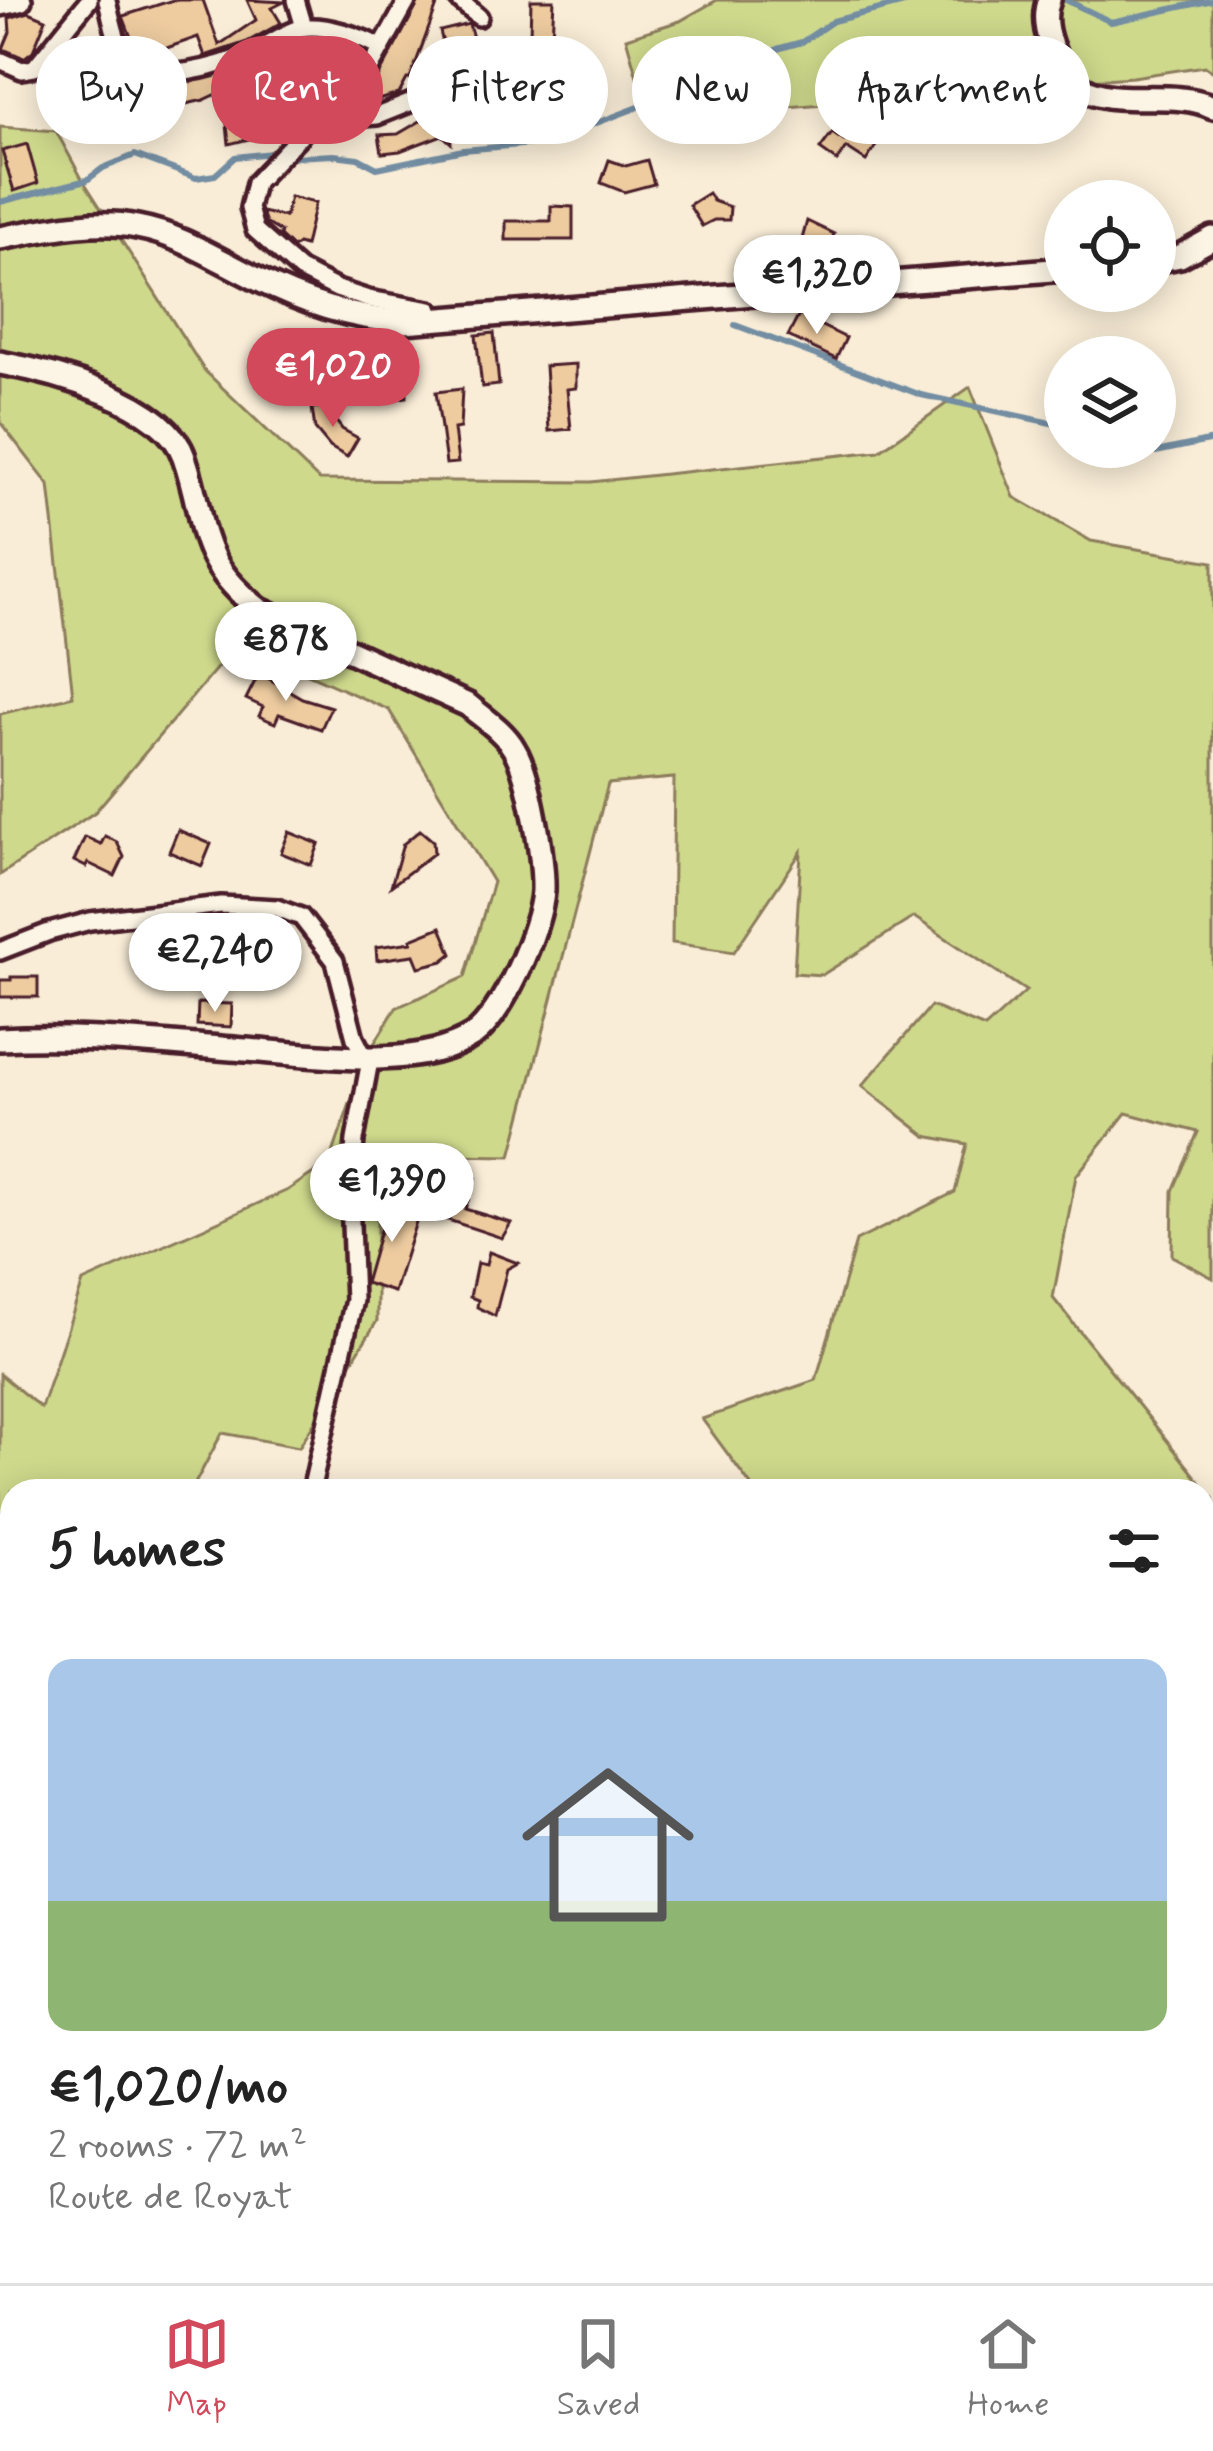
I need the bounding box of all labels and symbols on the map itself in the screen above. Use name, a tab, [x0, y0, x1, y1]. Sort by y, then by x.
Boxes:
pin: €1,320	[719, 235, 915, 337]
pin: €1,020	[235, 328, 431, 430]
pin: €878	[215, 602, 357, 704]
pin: €2,240	[117, 913, 313, 1015]
pin: €1,390	[294, 1143, 490, 1245]

